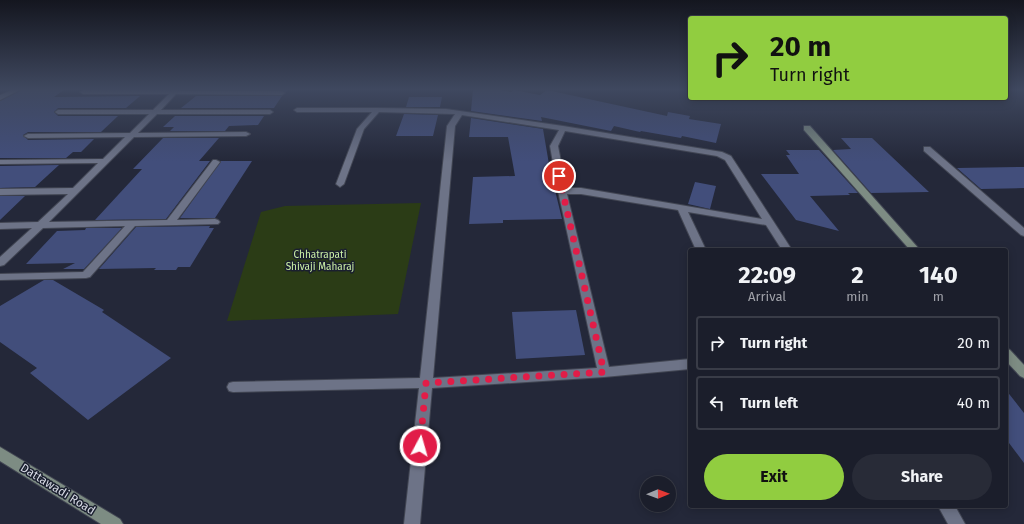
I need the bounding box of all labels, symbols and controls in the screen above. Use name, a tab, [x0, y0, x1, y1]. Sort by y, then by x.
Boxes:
text: 20 m	[770, 30, 831, 63]
icon: right	[704, 32, 756, 84]
text: Turn right	[770, 64, 850, 86]
pin	[542, 159, 576, 193]
icon: arrive	[548, 165, 570, 187]
park label: Chhatrapati Shivaji Maharaj	[286, 249, 355, 273]
text: 22:09	[738, 261, 796, 289]
text: 2	[851, 261, 864, 289]
text: 140	[919, 261, 958, 289]
text: Arrival	[748, 289, 786, 304]
text: min	[846, 289, 869, 304]
text: m	[933, 289, 944, 304]
icon: right	[706, 332, 728, 354]
text: Turn right	[740, 334, 807, 352]
text: 20 m	[957, 334, 990, 352]
icon: left	[706, 392, 728, 414]
text: Turn left	[740, 394, 798, 412]
text: 40 m	[957, 394, 990, 412]
position arrow	[399, 425, 441, 467]
button: Exit	[704, 454, 844, 500]
button: Share	[852, 454, 992, 500]
street label: Dattawadi Road	[18, 460, 98, 518]
north arrow	[640, 476, 676, 512]
map controls	[640, 476, 676, 512]

